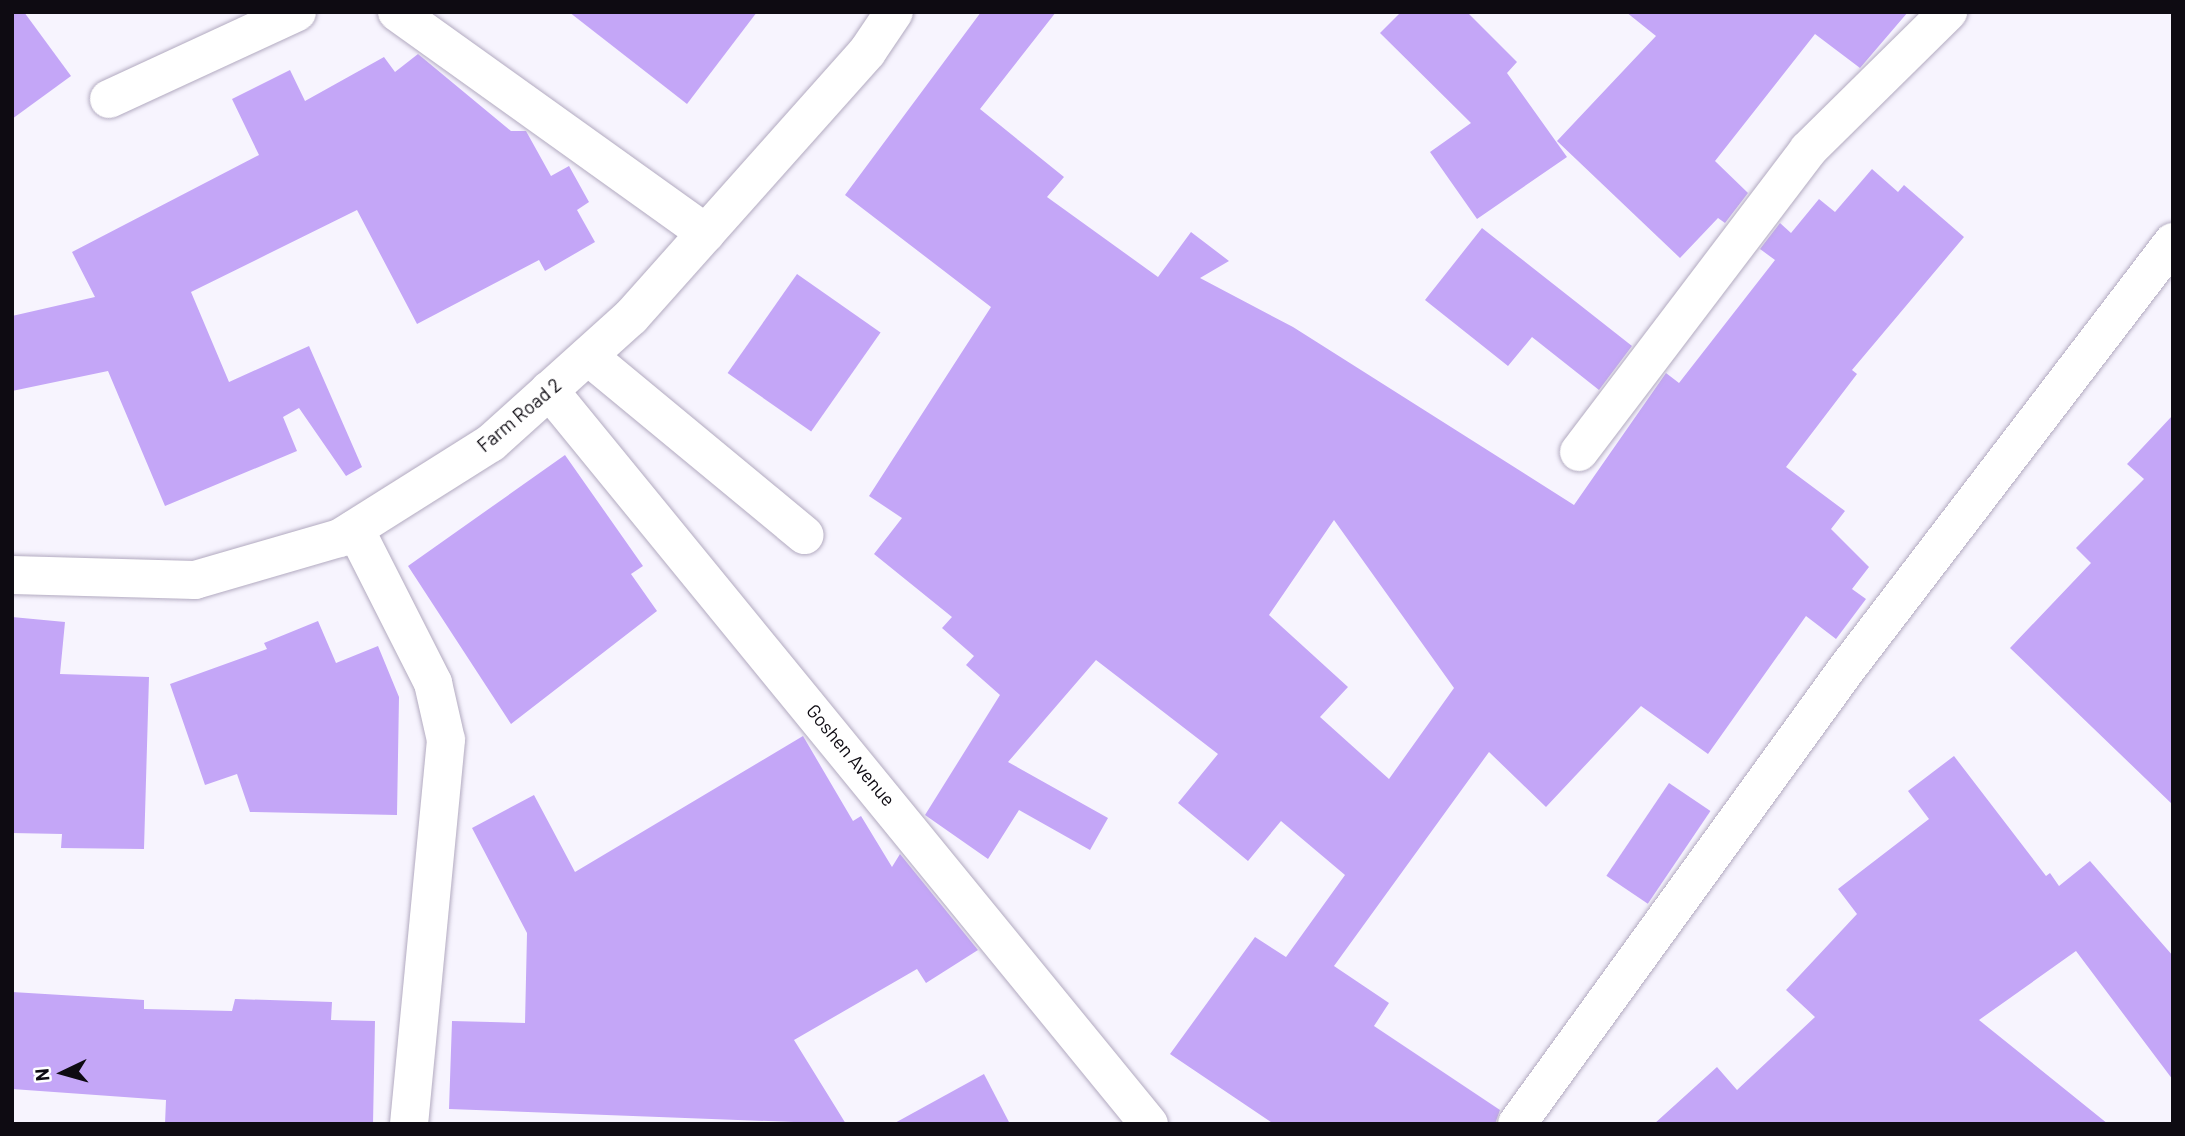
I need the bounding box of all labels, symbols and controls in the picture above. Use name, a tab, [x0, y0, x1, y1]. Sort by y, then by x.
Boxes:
street label: Farm Road 2	[472, 373, 566, 457]
street label: Goshen Avenue	[802, 699, 900, 811]
north arrow	[28, 1038, 98, 1108]
text: N	[30, 1068, 54, 1082]

